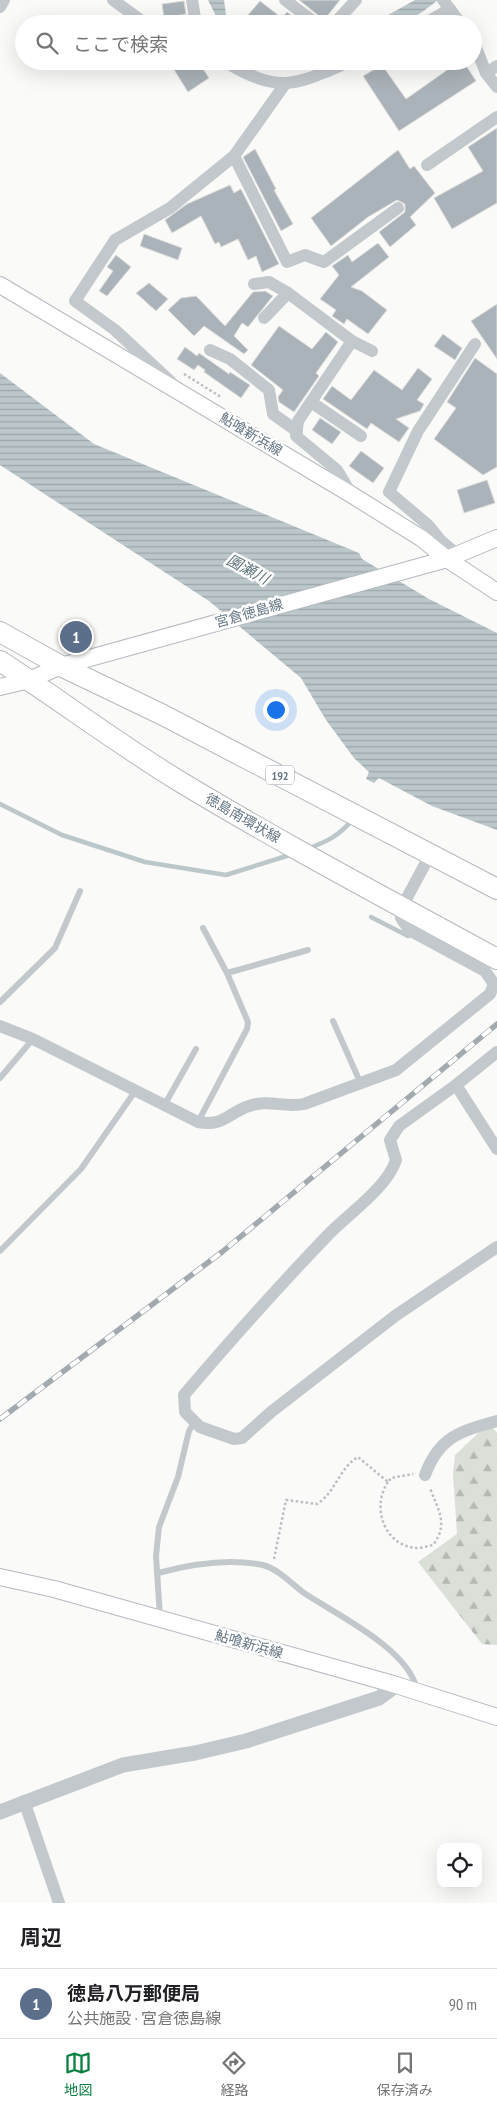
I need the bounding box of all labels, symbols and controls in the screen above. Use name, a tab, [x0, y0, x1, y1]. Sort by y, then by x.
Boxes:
search box	[15, 15, 482, 70]
icon: search	[33, 29, 61, 57]
text: ここで検索	[73, 32, 168, 56]
street label: 鮎喰新浜線	[216, 408, 286, 460]
water label: 園瀬川	[224, 550, 274, 589]
street label: 宮倉徳島線	[213, 595, 285, 631]
pin: 1	[60, 618, 92, 656]
your location	[263, 697, 289, 723]
road number: 192	[266, 766, 294, 784]
street label: 徳島南環状線	[202, 789, 284, 847]
street label: 鮎喰新浜線	[213, 1626, 285, 1662]
map controls	[437, 1843, 482, 1888]
button: locate	[437, 1843, 482, 1888]
text: 周辺	[20, 1924, 62, 1951]
text: 徳島八万郵便局	[67, 1981, 200, 2005]
text: 1	[32, 1994, 40, 2014]
text: 90 m	[449, 1994, 477, 2014]
text: 公共施設 · 宮倉徳島線	[67, 2008, 221, 2028]
tab: 地図	[64, 2049, 92, 2099]
tab: 経路	[220, 2049, 248, 2099]
tab: 保存済み	[377, 2049, 433, 2099]

